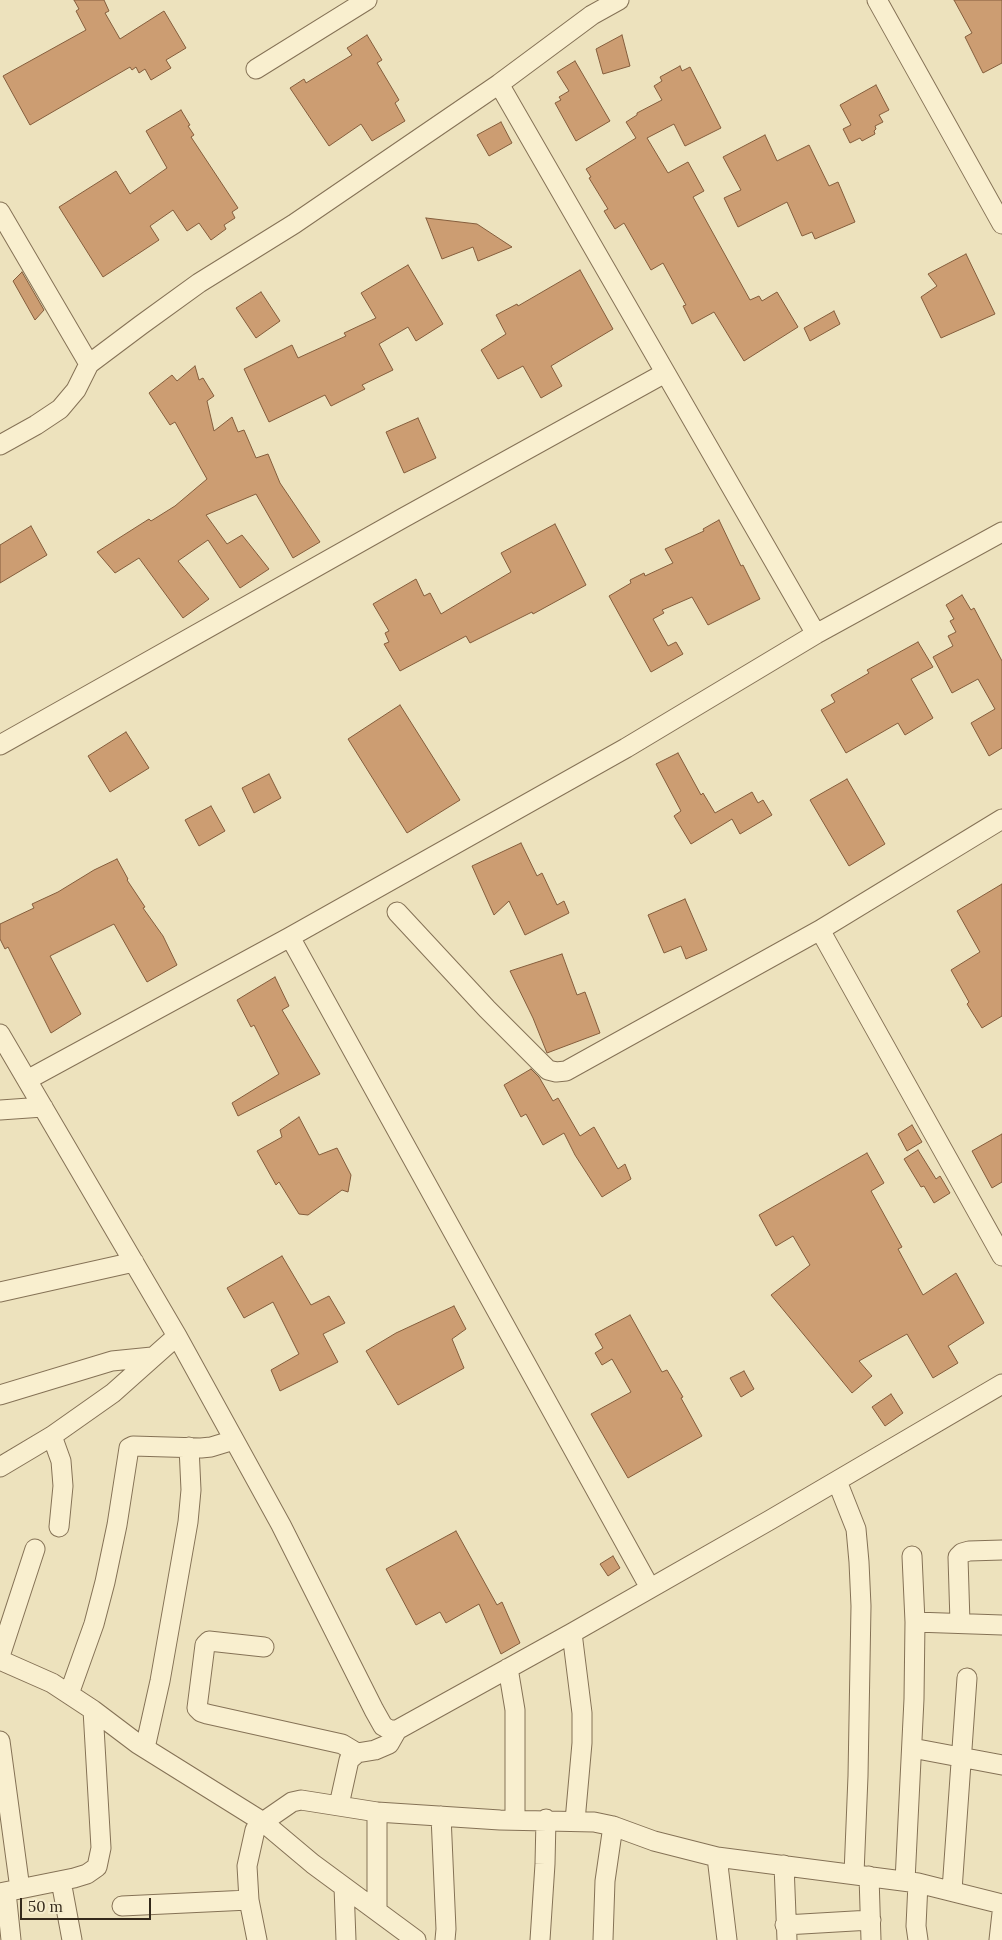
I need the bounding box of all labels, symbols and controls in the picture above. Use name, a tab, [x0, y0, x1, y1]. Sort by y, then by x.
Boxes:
scale bar	[22, 1888, 154, 1920]
text: 50 m	[28, 1897, 63, 1916]

